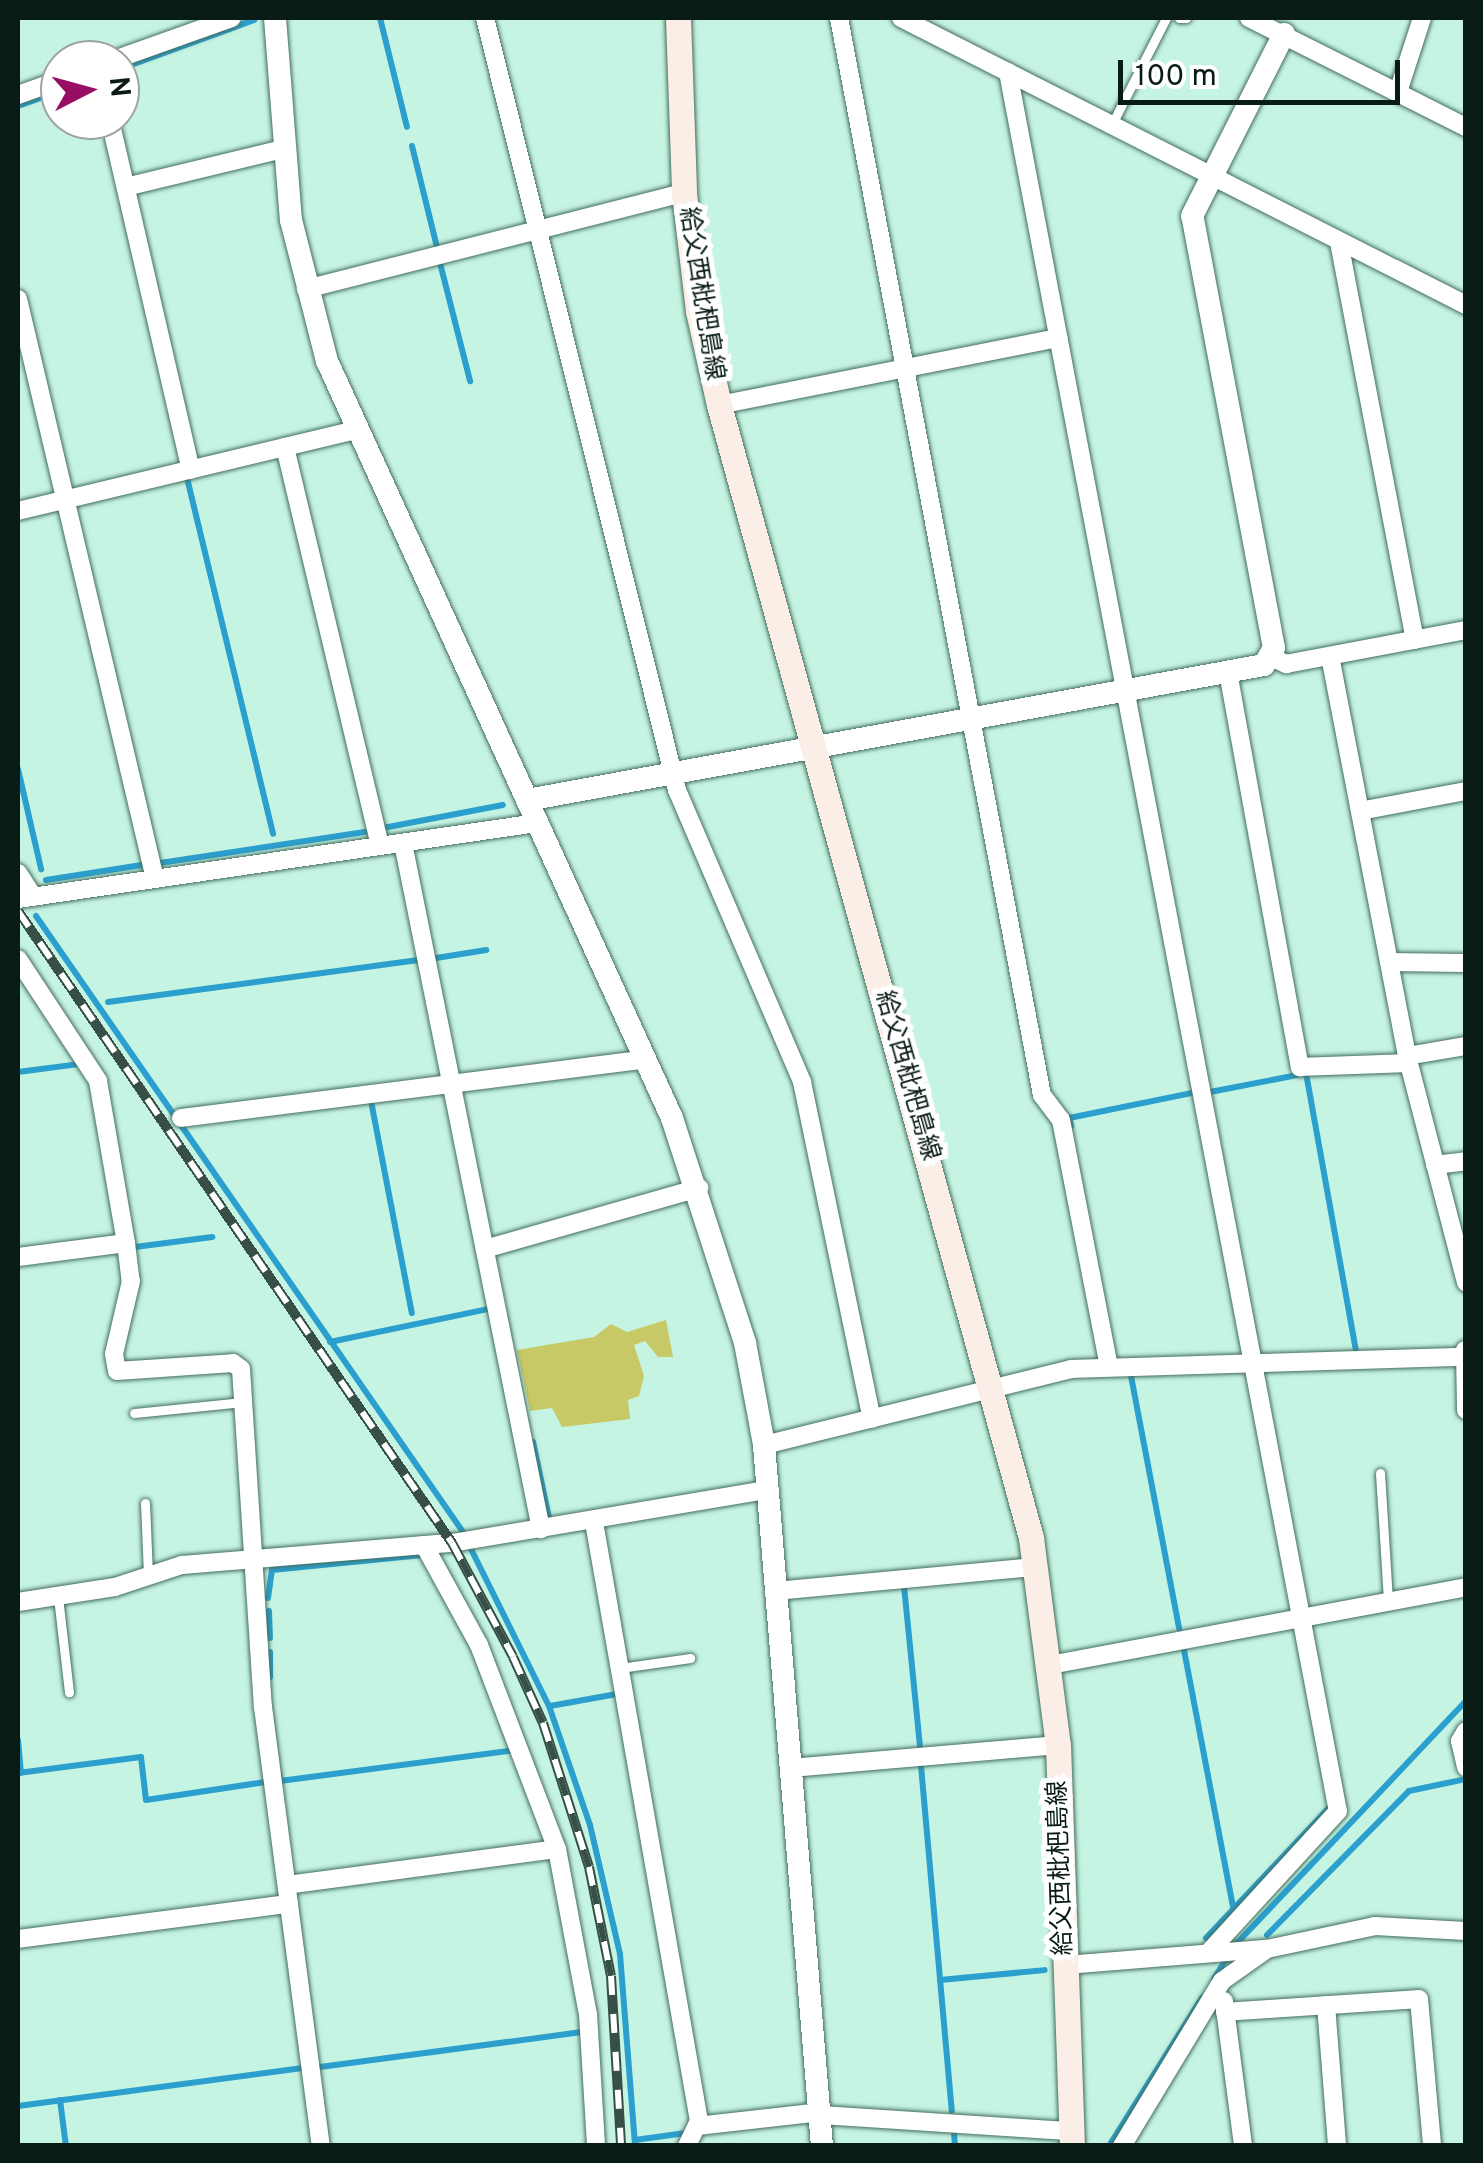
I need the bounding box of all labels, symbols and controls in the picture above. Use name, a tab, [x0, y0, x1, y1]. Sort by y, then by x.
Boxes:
north arrow	[40, 40, 140, 140]
scale bar	[1123, 40, 1406, 102]
text: 100 m	[1135, 59, 1217, 96]
text: N	[99, 75, 137, 99]
street label: 給父西枇杷島線	[671, 205, 729, 383]
street label: 給父西枇杷島線	[867, 988, 945, 1164]
street label: 給父西枇杷島線	[1044, 1780, 1080, 1956]

